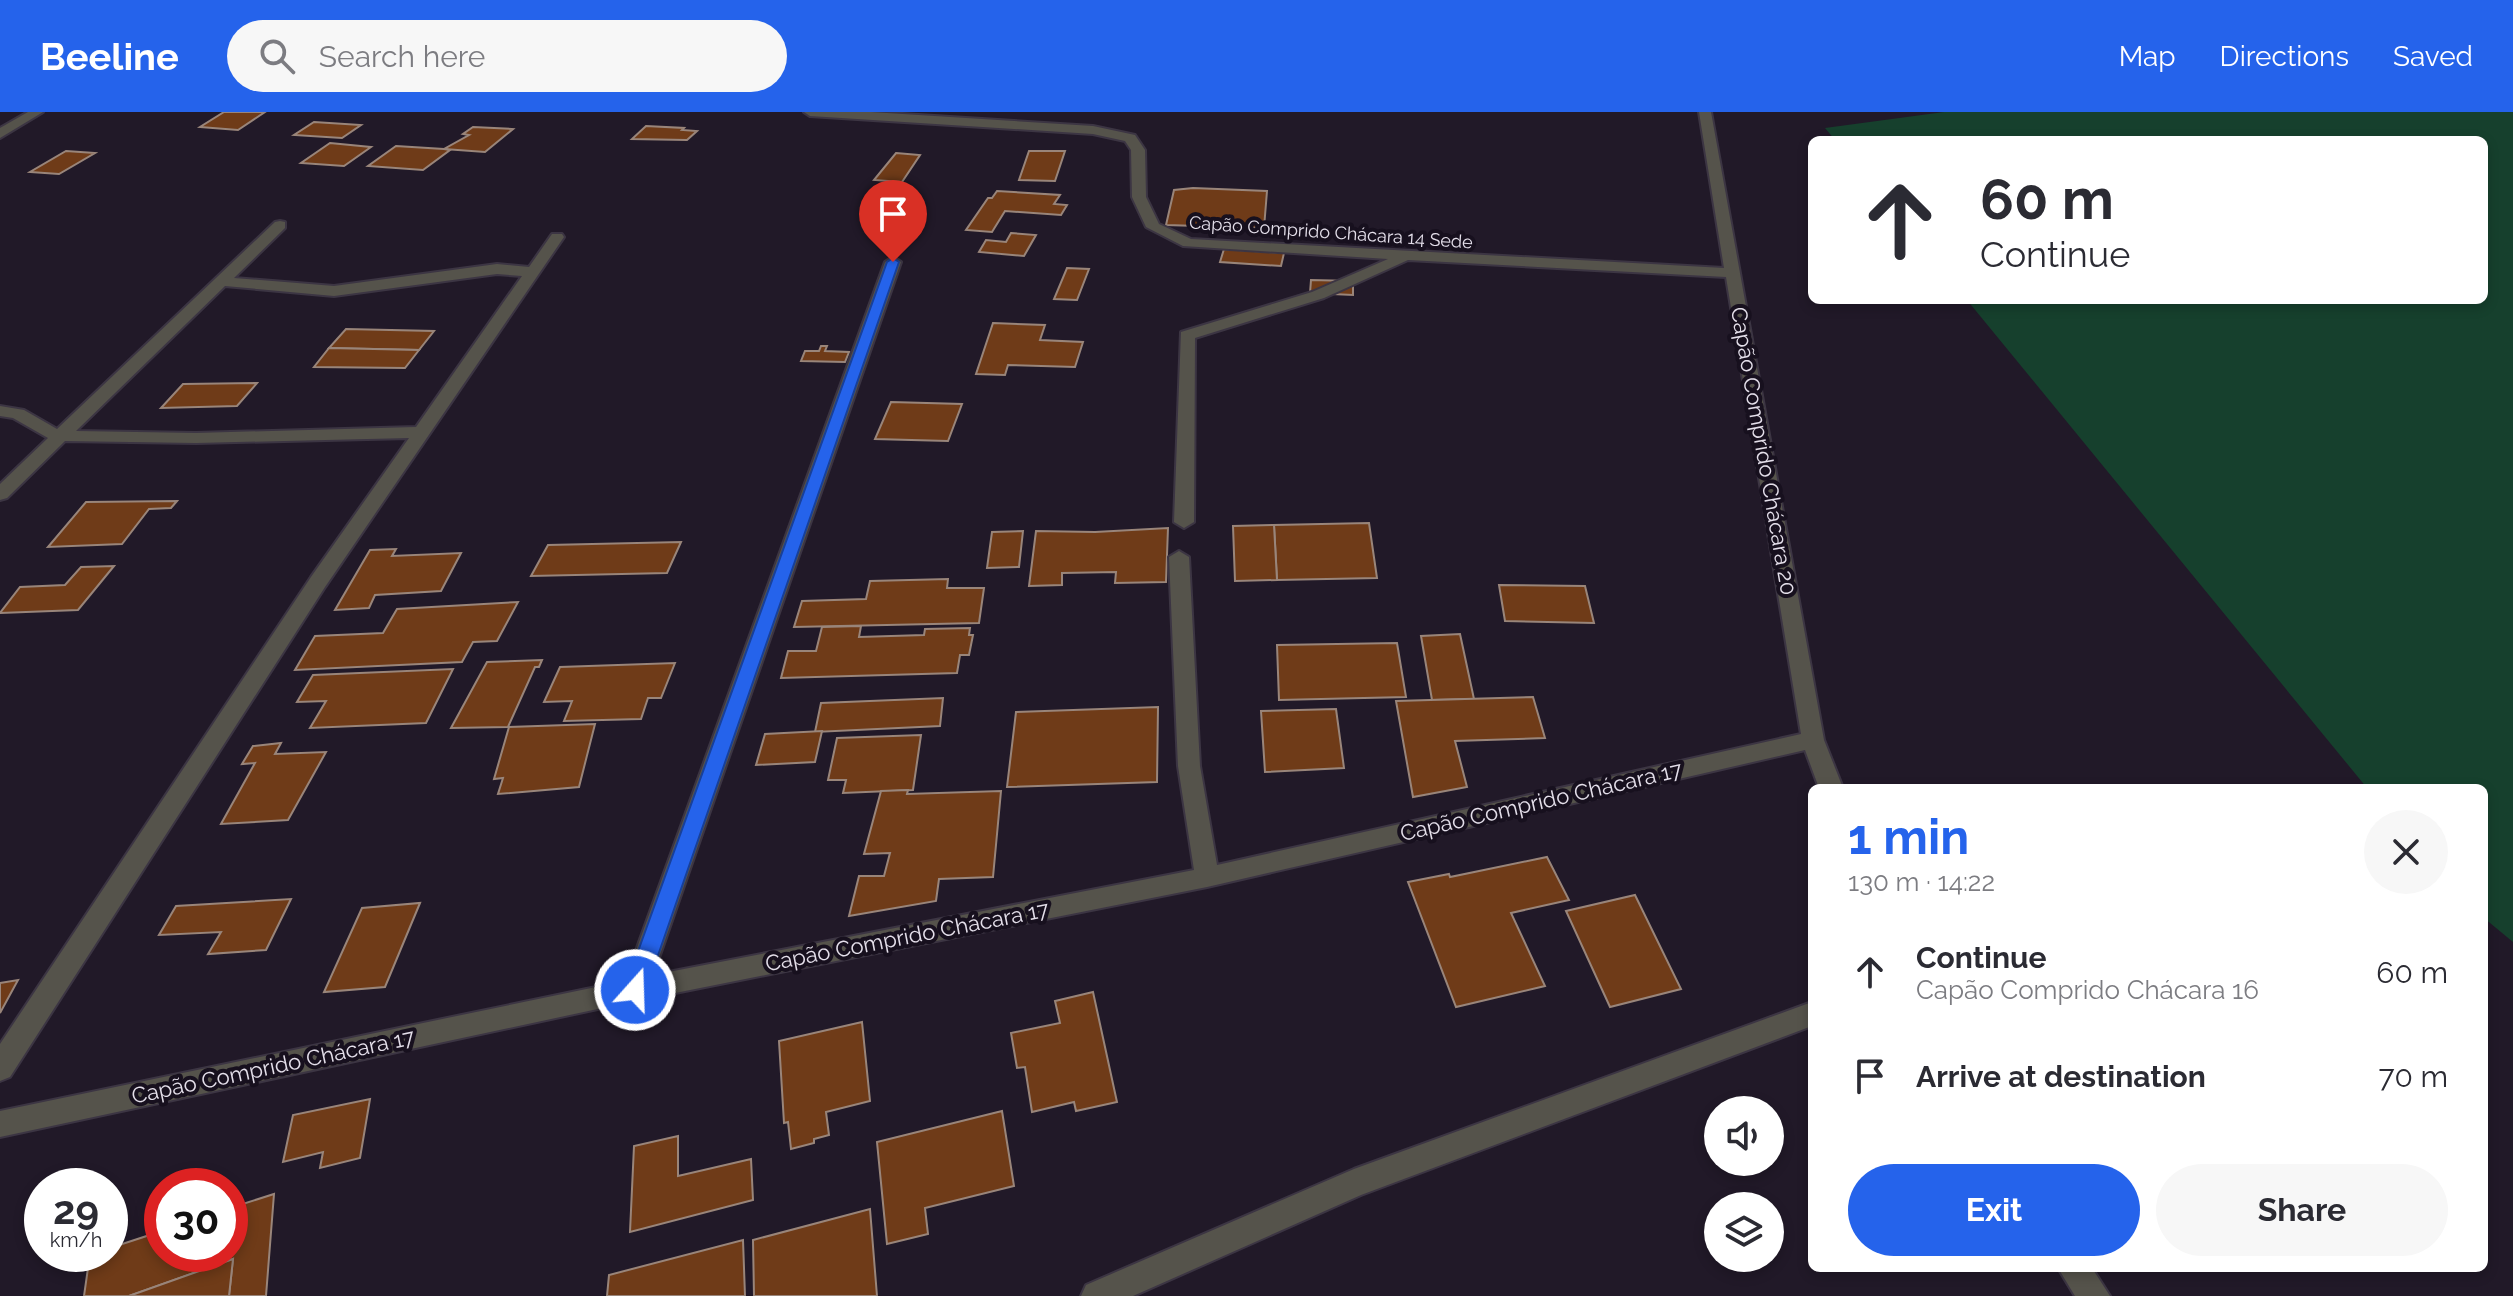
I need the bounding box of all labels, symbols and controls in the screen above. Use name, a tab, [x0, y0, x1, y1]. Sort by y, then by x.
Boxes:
search box	[227, 20, 787, 92]
text: Beeline	[40, 34, 179, 79]
icon: search	[255, 34, 299, 78]
text: Search here	[319, 39, 485, 74]
text: Map	[2119, 40, 2176, 73]
text: Directions	[2220, 40, 2349, 73]
text: Saved	[2393, 40, 2473, 73]
text: 60 m	[1980, 166, 2114, 232]
icon: ahead	[1848, 168, 1952, 272]
pin	[859, 180, 927, 262]
icon: arrive	[871, 192, 915, 236]
street label: Capão Comprido Chácara 14 Sede	[1189, 212, 1474, 252]
text: Continue	[1980, 233, 2130, 275]
street label: Capão Comprido Chácara 20	[1726, 305, 1802, 597]
street label: Capão Comprido Chácara 17	[1397, 756, 1685, 846]
text: 1 min	[1848, 809, 1969, 865]
button: close	[2364, 810, 2448, 894]
text: 130 m · 14:22	[1848, 867, 1995, 897]
street label: Capão Comprido Chácara 17	[763, 896, 1051, 976]
text: Continue	[1916, 940, 2047, 975]
position arrow	[593, 948, 677, 1032]
icon: ahead	[1848, 950, 1892, 994]
text: 60 m	[2376, 955, 2448, 990]
text: Capão Comprido Chácara 16	[1916, 975, 2259, 1005]
street label: Capão Comprido Chácara 17	[129, 1023, 417, 1109]
icon: arrive	[1848, 1054, 1892, 1098]
text: Arrive at destination	[1916, 1059, 2206, 1094]
text: 70 m	[2378, 1059, 2448, 1094]
map controls	[1704, 1096, 1784, 1272]
button: sound	[1704, 1096, 1784, 1176]
button: Exit	[1848, 1164, 2140, 1256]
button: Share	[2156, 1164, 2448, 1256]
speed limit sign: 30	[144, 1168, 248, 1272]
text: 29	[53, 1186, 99, 1233]
button: layers	[1704, 1192, 1784, 1272]
text: km/h	[50, 1228, 102, 1252]

